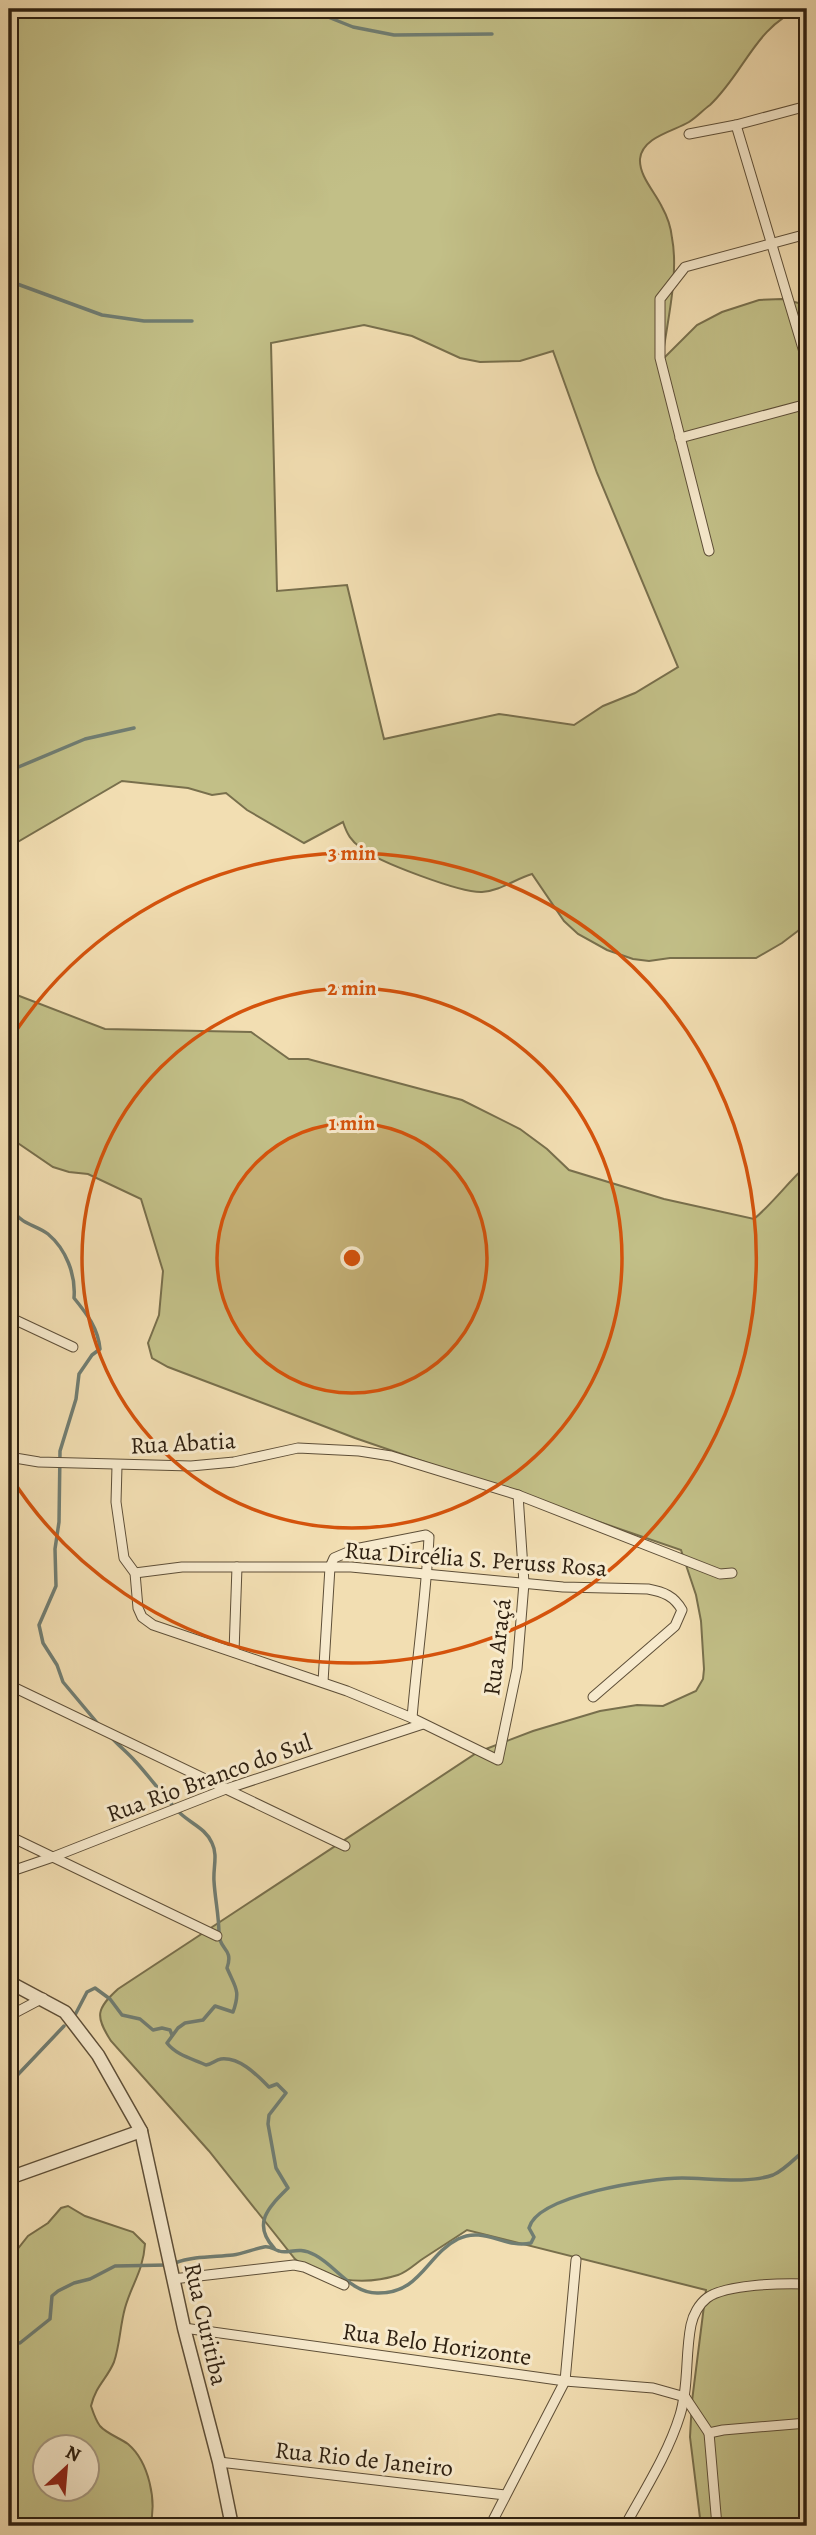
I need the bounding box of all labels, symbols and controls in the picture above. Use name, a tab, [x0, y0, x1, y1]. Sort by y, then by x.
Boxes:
text: 3 min	[328, 839, 376, 867]
text: 2 min	[327, 974, 377, 1002]
text: 1 min	[329, 1109, 376, 1137]
centre of rings	[340, 1246, 364, 1270]
street label: Rua Abatia	[129, 1424, 237, 1462]
street label: Rua Dircélia S. Peruss Rosa	[344, 1534, 609, 1584]
street label: Rua Araçá	[475, 1596, 519, 1697]
street label: Rua Rio Branco do Sul	[102, 1726, 316, 1830]
street label: Rua Curitiba	[176, 2260, 236, 2389]
street label: Rua Belo Horizonte	[340, 2315, 534, 2373]
north arrow	[32, 2434, 102, 2504]
street label: Rua Rio de Janeiro	[273, 2434, 455, 2484]
text: N	[61, 2439, 85, 2468]

